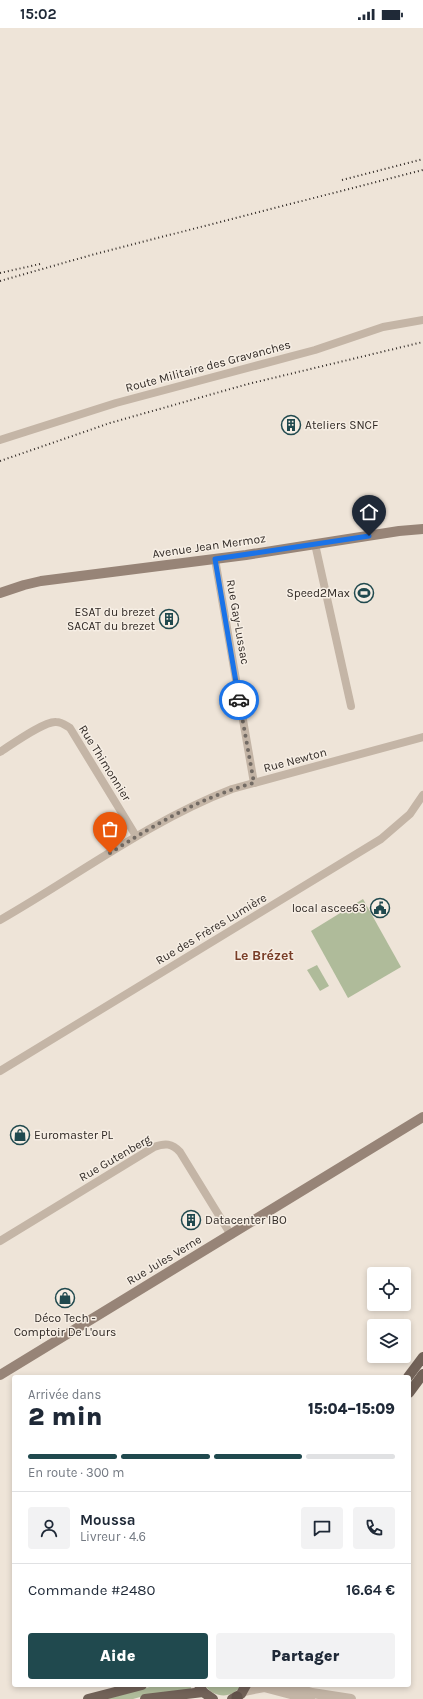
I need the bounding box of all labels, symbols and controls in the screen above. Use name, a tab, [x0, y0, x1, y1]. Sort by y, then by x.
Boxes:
text: 15:02	[20, 5, 57, 23]
street label: Route Militaire des Gravanches	[124, 337, 292, 395]
building icon: Ateliers SNCF	[280, 414, 302, 436]
place label: Ateliers SNCF	[305, 418, 378, 432]
pin	[352, 495, 386, 536]
icon: home	[358, 501, 380, 523]
street label: Avenue Jean Mermoz	[151, 531, 267, 561]
street label: Rue Gay-Lussac	[224, 578, 252, 666]
sports icon: Speed2Max	[353, 582, 375, 604]
place label: Speed2Max	[286, 586, 350, 600]
place label: ESAT du brezet SACAT du brezet	[67, 605, 155, 633]
building icon: ESAT du brezet SACAT du brezet	[158, 608, 180, 630]
courier	[219, 680, 259, 720]
icon: car	[228, 689, 250, 711]
street label: Rue Thimonnier	[76, 722, 134, 804]
street label: Rue Newton	[262, 745, 328, 775]
pin	[93, 812, 127, 853]
icon: bag	[99, 818, 121, 840]
street label: Rue des Frères Lumière	[153, 890, 269, 968]
public building icon: local ascee63	[369, 897, 391, 919]
place label: local ascee63	[292, 901, 366, 915]
district label: Le Brézet	[234, 947, 294, 964]
shop icon: Euromaster PL	[9, 1124, 31, 1146]
place label: Euromaster PL	[34, 1128, 114, 1142]
street label: Rue Gutenberg	[77, 1132, 154, 1184]
building icon: Datacenter IBO	[180, 1209, 202, 1231]
place label: Datacenter IBO	[205, 1213, 287, 1227]
street label: Rue Jules Verne	[124, 1232, 204, 1288]
map controls	[367, 1267, 411, 1363]
button: locate	[367, 1267, 411, 1311]
shop icon: Déco Tech - Comptoir De L'ours	[54, 1287, 76, 1309]
place label: Déco Tech - Comptoir De L'ours	[14, 1311, 116, 1339]
button: layers	[367, 1319, 411, 1363]
text: Arrivée dans	[28, 1387, 101, 1402]
text: 15:04–15:09	[308, 1400, 395, 1418]
text: 2 min	[28, 1401, 103, 1432]
text: En route · 300 m	[28, 1465, 124, 1480]
button: person	[28, 1507, 70, 1549]
button: chat	[301, 1507, 343, 1549]
button: phone	[353, 1507, 395, 1549]
text: Moussa	[80, 1511, 136, 1529]
text: Livreur · 4.6	[80, 1529, 146, 1544]
text: Commande #2480	[28, 1581, 156, 1599]
text: 16.64 €	[346, 1581, 395, 1599]
button: Aide	[28, 1633, 208, 1679]
button: Partager	[216, 1633, 395, 1679]

